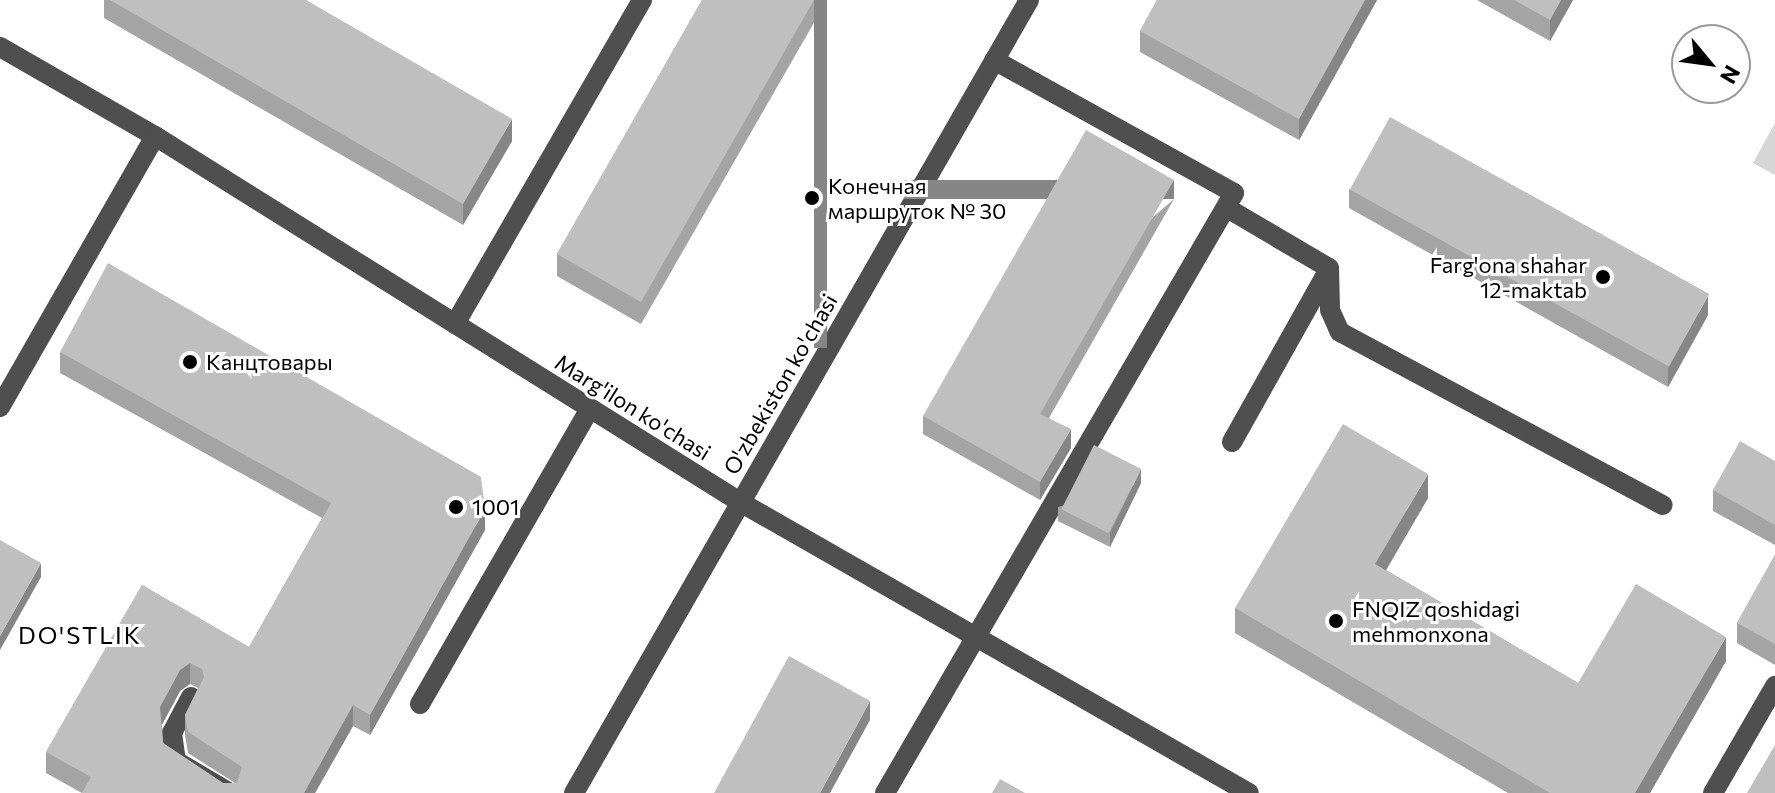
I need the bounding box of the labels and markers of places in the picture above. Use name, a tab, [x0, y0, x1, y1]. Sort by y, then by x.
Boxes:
place label: Конечная маршруток № 30	[828, 172, 1006, 224]
marker: Конечная маршруток № 30	[803, 189, 821, 207]
place label: Farg'ona shahar 12-maktab	[1430, 251, 1587, 302]
marker: Farg'ona shahar 12-maktab	[1594, 268, 1612, 286]
place label: Канцтовары	[206, 349, 333, 375]
marker: Канцтовары	[181, 353, 199, 371]
place label: 1001	[472, 494, 520, 520]
marker: 1001	[447, 498, 465, 516]
place label: FNQIZ qoshidagi mehmonxona	[1352, 595, 1520, 646]
marker: FNQIZ qoshidagi mehmonxona	[1327, 612, 1345, 630]

